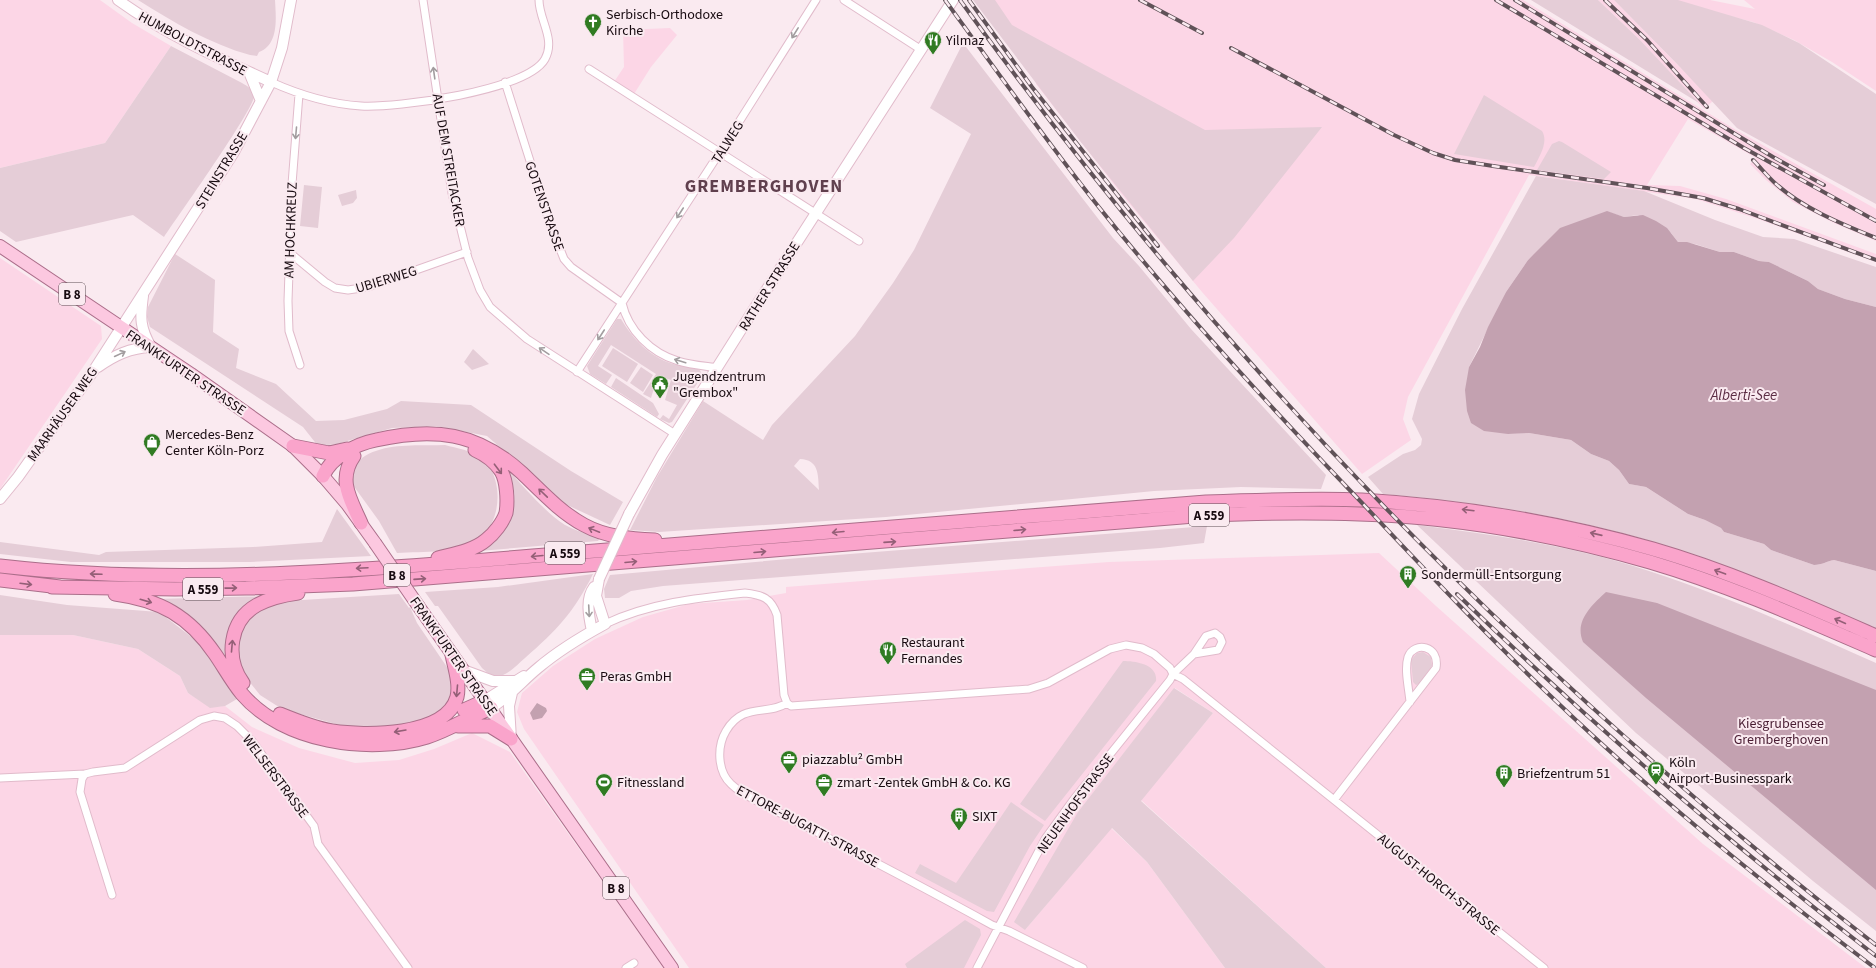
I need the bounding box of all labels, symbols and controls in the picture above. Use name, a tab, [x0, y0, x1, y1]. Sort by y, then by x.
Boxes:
place label: Serbisch-Orthodoxe Kirche	[606, 5, 723, 41]
street label: HUMBOLDTSTRASSE	[135, 7, 250, 81]
church icon: Serbisch-Orthodoxe Kirche	[583, 12, 603, 37]
one-way arrow	[791, 27, 799, 39]
restaurant icon: Yilmaz	[923, 30, 943, 55]
place label: Yilmaz	[945, 31, 984, 51]
one-way arrow	[430, 67, 438, 80]
street label: AUF DEM STREITACKER	[426, 92, 470, 228]
street label: TALWEG	[707, 117, 749, 168]
one-way arrow	[292, 126, 300, 139]
street label: STEINSTRASSE	[191, 128, 253, 213]
street label: GOTENSTRASSE	[519, 159, 569, 254]
district label: GREMBERGHOVEN	[685, 174, 843, 199]
street label: AM HOCHKREUZ	[279, 182, 303, 278]
one-way arrow	[676, 208, 685, 219]
street label: RATHER STRASSE	[734, 238, 805, 335]
street label: UBIERWEG	[353, 261, 420, 299]
road number: B 8	[59, 283, 85, 305]
street label: FRANKFURTER STRASSE	[121, 325, 250, 421]
one-way arrow	[596, 330, 605, 341]
one-way arrow	[539, 347, 550, 355]
one-way arrow	[114, 350, 126, 357]
one-way arrow	[674, 357, 687, 364]
street label: MAARHÄUSER WEG	[23, 363, 103, 466]
place label: Jugendzentrum "Grembox"	[673, 367, 766, 403]
public building icon: Jugendzentrum "Grembox"	[650, 374, 670, 399]
water label: Alberti-See	[1710, 385, 1777, 406]
place label: Mercedes-Benz Center Köln-Porz	[165, 425, 264, 461]
shop icon: Mercedes-Benz Center Köln-Porz	[142, 432, 162, 457]
one-way arrow	[494, 463, 502, 474]
one-way arrow	[538, 489, 548, 498]
road number: A 559	[1189, 504, 1229, 526]
one-way arrow	[1462, 506, 1475, 514]
one-way arrow	[588, 525, 600, 533]
one-way arrow	[1013, 526, 1026, 533]
one-way arrow	[832, 528, 845, 535]
one-way arrow	[1589, 530, 1602, 538]
one-way arrow	[883, 538, 896, 545]
road number: A 559	[545, 542, 585, 564]
one-way arrow	[753, 548, 766, 555]
one-way arrow	[531, 552, 544, 559]
one-way arrow	[624, 559, 637, 566]
road number: B 8	[384, 564, 410, 586]
building icon: Sondermüll-Entsorgung	[1398, 564, 1418, 589]
one-way arrow	[356, 565, 369, 572]
place label: Sondermüll-Entsorgung	[1421, 565, 1561, 585]
one-way arrow	[1714, 568, 1726, 576]
one-way arrow	[90, 570, 103, 578]
one-way arrow	[413, 575, 426, 582]
road number: A 559	[183, 578, 223, 600]
one-way arrow	[19, 580, 32, 587]
one-way arrow	[224, 584, 237, 592]
street label: FRANKFURTER STRASSE	[404, 593, 502, 720]
one-way arrow	[140, 597, 153, 605]
one-way arrow	[585, 604, 593, 617]
one-way arrow	[1835, 616, 1847, 624]
place label: Restaurant Fernandes	[901, 633, 965, 669]
one-way arrow	[228, 640, 235, 653]
restaurant icon: Restaurant Fernandes	[878, 640, 898, 665]
office icon: Peras GmbH	[577, 666, 597, 691]
place label: Peras GmbH	[600, 667, 672, 687]
one-way arrow	[453, 684, 461, 697]
park label: Kiesgrubensee Gremberghoven	[1734, 714, 1828, 750]
one-way arrow	[394, 727, 407, 735]
street label: WELSERSTRASSE	[237, 731, 313, 822]
office icon: piazzablu² GmbH	[779, 749, 799, 774]
street label: NEUENHOFSTRASSE	[1033, 749, 1119, 858]
place label: piazzablu² GmbH	[802, 750, 903, 770]
place label: Köln Airport-Businesspark	[1669, 753, 1792, 789]
station icon: Köln Airport-Businesspark	[1646, 760, 1666, 785]
building icon: Briefzentrum 51	[1494, 763, 1514, 788]
place label: Briefzentrum 51	[1517, 764, 1610, 784]
sports icon: Fitnessland	[594, 772, 614, 797]
office icon: zmart -Zentek GmbH & Co. KG	[814, 772, 834, 797]
place label: Fitnessland	[617, 773, 684, 793]
place label: zmart -Zentek GmbH & Co. KG	[837, 773, 1011, 793]
street label: ETTORE-BUGATTI-STRASSE	[733, 781, 882, 873]
building icon: SIXT	[949, 806, 969, 831]
place label: SIXT	[972, 807, 998, 827]
street label: AUGUST-HORCH-STRASSE	[1373, 829, 1504, 940]
road number: B 8	[603, 877, 629, 899]

